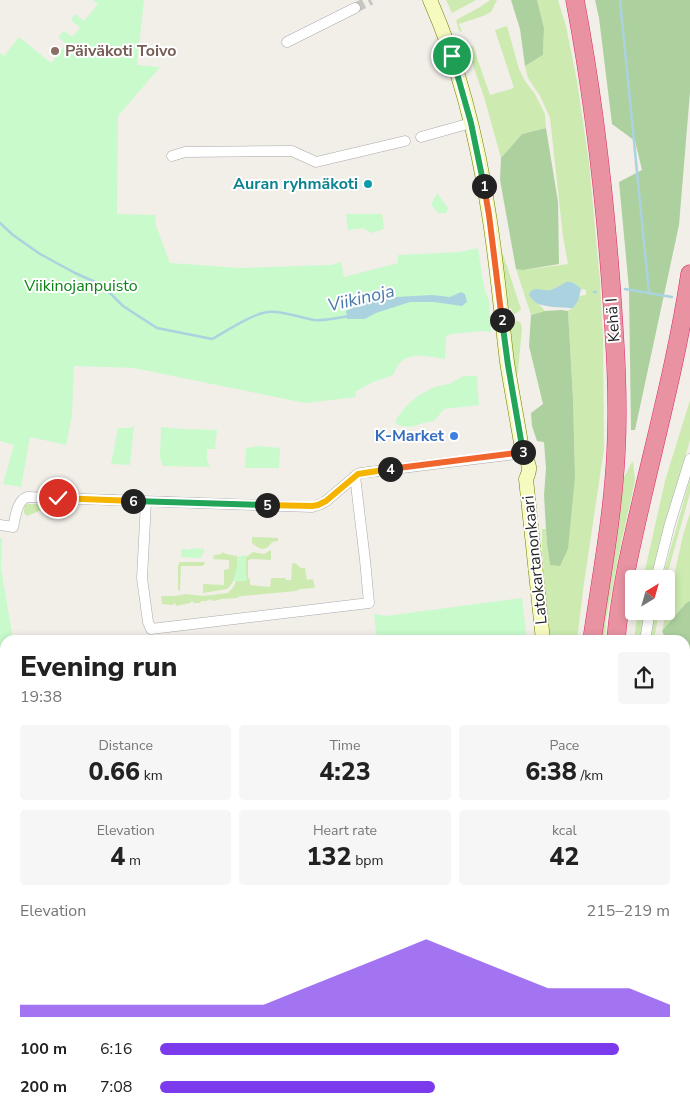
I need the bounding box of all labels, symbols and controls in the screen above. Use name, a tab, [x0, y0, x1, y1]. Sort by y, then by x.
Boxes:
pin	[431, 35, 473, 77]
place label: Päiväkoti Toivo	[65, 40, 177, 62]
icon: arrive	[438, 42, 466, 70]
marker: Päiväkoti Toivo	[49, 45, 61, 57]
place label: Auran ryhmäkoti	[233, 173, 358, 195]
pin: 1	[472, 174, 496, 198]
text: 1	[480, 177, 489, 196]
marker: Auran ryhmäkoti	[362, 178, 374, 190]
park label: Viikinojanpuisto	[23, 275, 138, 297]
water label: Viikinoja	[325, 279, 397, 317]
street label: Kehä I	[600, 297, 626, 343]
pin: 2	[490, 308, 514, 332]
text: 2	[498, 311, 507, 330]
place label: K-Market	[375, 425, 445, 447]
marker: K-Market	[448, 430, 460, 442]
pin: 3	[510, 440, 536, 464]
text: 3	[519, 443, 528, 462]
pin: 4	[378, 456, 402, 482]
text: 4	[386, 460, 395, 479]
pin	[37, 477, 79, 519]
icon: check	[44, 484, 72, 512]
pin: 6	[120, 488, 146, 514]
text: 6	[129, 492, 138, 511]
pin: 5	[254, 492, 280, 518]
street label: Latokartanonkaari	[517, 494, 553, 626]
text: 5	[263, 496, 272, 515]
north arrow	[625, 570, 675, 620]
map controls	[625, 570, 675, 620]
text: Evening run	[20, 648, 177, 686]
button: share	[618, 652, 670, 704]
text: 19:38	[20, 686, 62, 708]
text: Distance	[98, 736, 153, 755]
text: Time	[329, 736, 361, 755]
text: Pace	[549, 736, 579, 755]
text: 0.66	[89, 755, 140, 789]
text: 4:23	[319, 755, 371, 789]
text: 6:38	[525, 755, 577, 789]
text: km	[140, 766, 163, 785]
text: /km	[577, 766, 603, 785]
text: Elevation	[97, 821, 155, 840]
text: Heart rate	[313, 821, 377, 840]
text: kcal	[552, 821, 577, 840]
text: 4	[110, 840, 125, 874]
text: 132	[307, 840, 352, 874]
text: 42	[549, 840, 579, 874]
text: m	[125, 851, 141, 870]
text: bpm	[352, 851, 383, 870]
text: Elevation	[20, 900, 86, 922]
text: 215–219 m	[587, 900, 670, 922]
text: 100 m	[20, 1038, 67, 1060]
text: 6:16	[100, 1038, 132, 1060]
text: 200 m	[20, 1076, 67, 1098]
text: 7:08	[100, 1076, 132, 1098]

